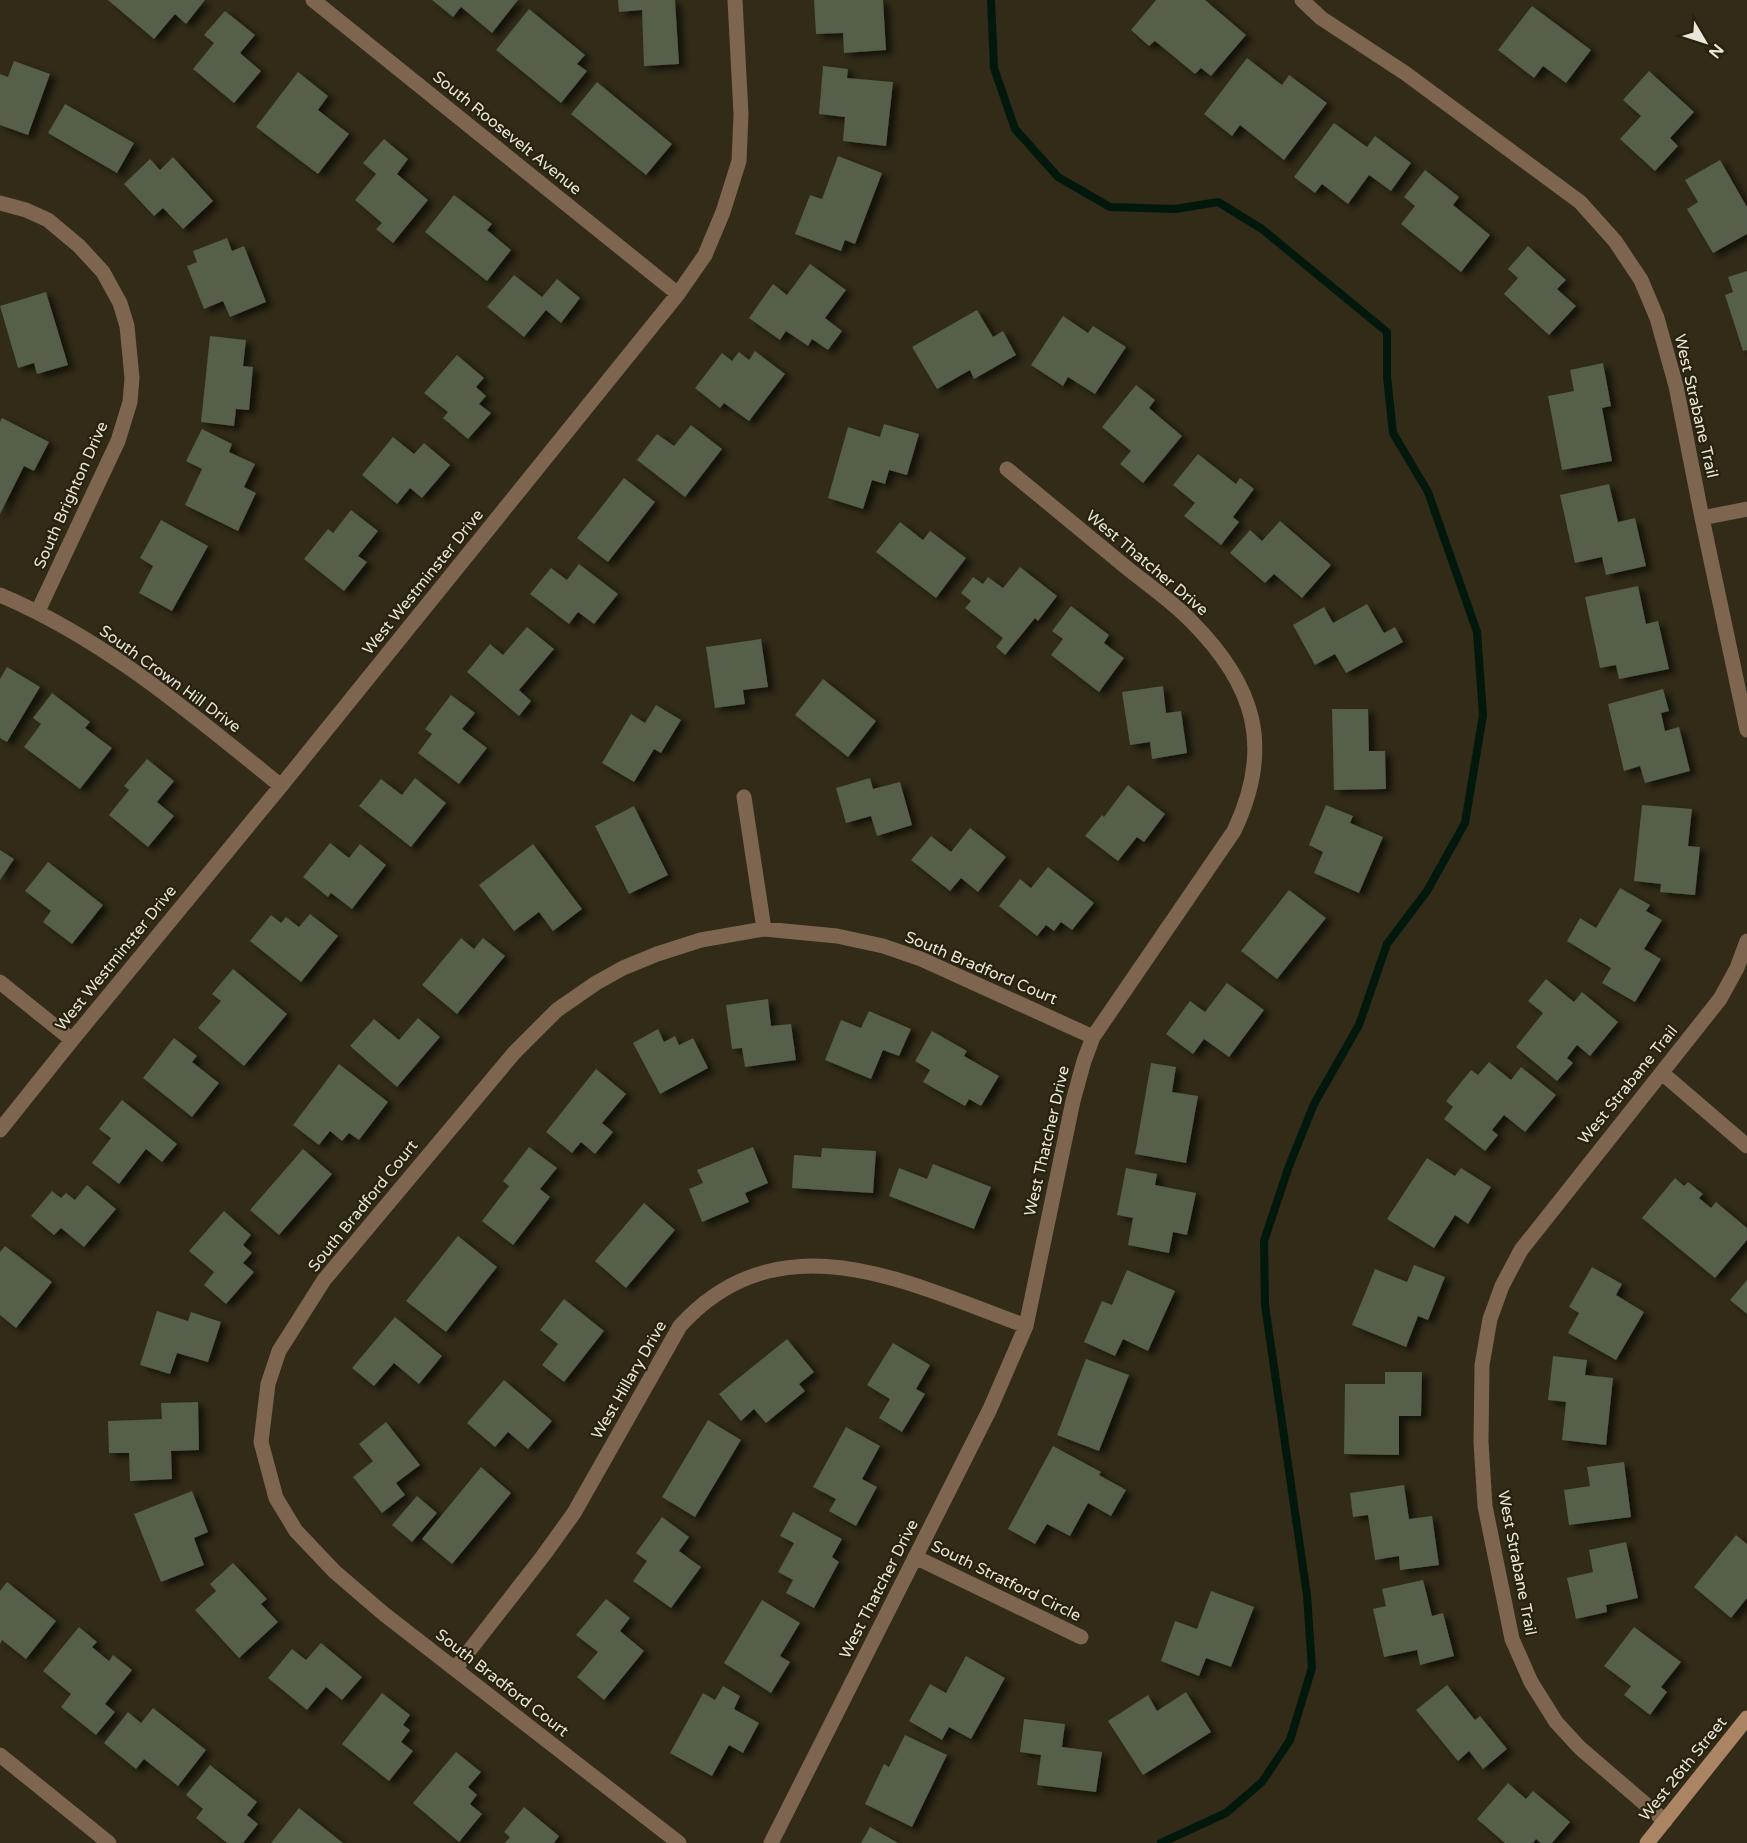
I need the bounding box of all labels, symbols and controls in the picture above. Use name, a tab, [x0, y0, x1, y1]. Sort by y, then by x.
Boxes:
north arrow	[1675, 12, 1735, 72]
text: N	[1704, 40, 1728, 62]
street label: South Roosevelt Avenue	[429, 67, 585, 199]
street label: West Strabane Trail	[1670, 332, 1722, 480]
street label: South Brighton Drive	[30, 418, 112, 572]
street label: West Westminster Drive	[358, 505, 488, 659]
street label: West Thatcher Drive	[1082, 506, 1212, 620]
street label: South Crown Hill Drive	[95, 621, 245, 737]
street label: West Westminster Drive	[51, 881, 181, 1035]
street label: South Bradford Court	[902, 927, 1060, 1009]
street label: West Strabane Trail	[1574, 1022, 1682, 1148]
street label: West Thatcher Drive	[1020, 1064, 1074, 1218]
street label: South Bradford Court	[304, 1136, 422, 1276]
street label: West Hillary Drive	[587, 1317, 671, 1443]
street label: West Strabane Trail	[1493, 1489, 1541, 1637]
street label: West Thatcher Drive	[835, 1516, 923, 1662]
street label: South Stratford Circle	[928, 1536, 1084, 1626]
street label: South Bradford Court	[431, 1625, 573, 1741]
street label: West 26th Street	[1635, 1713, 1731, 1825]

